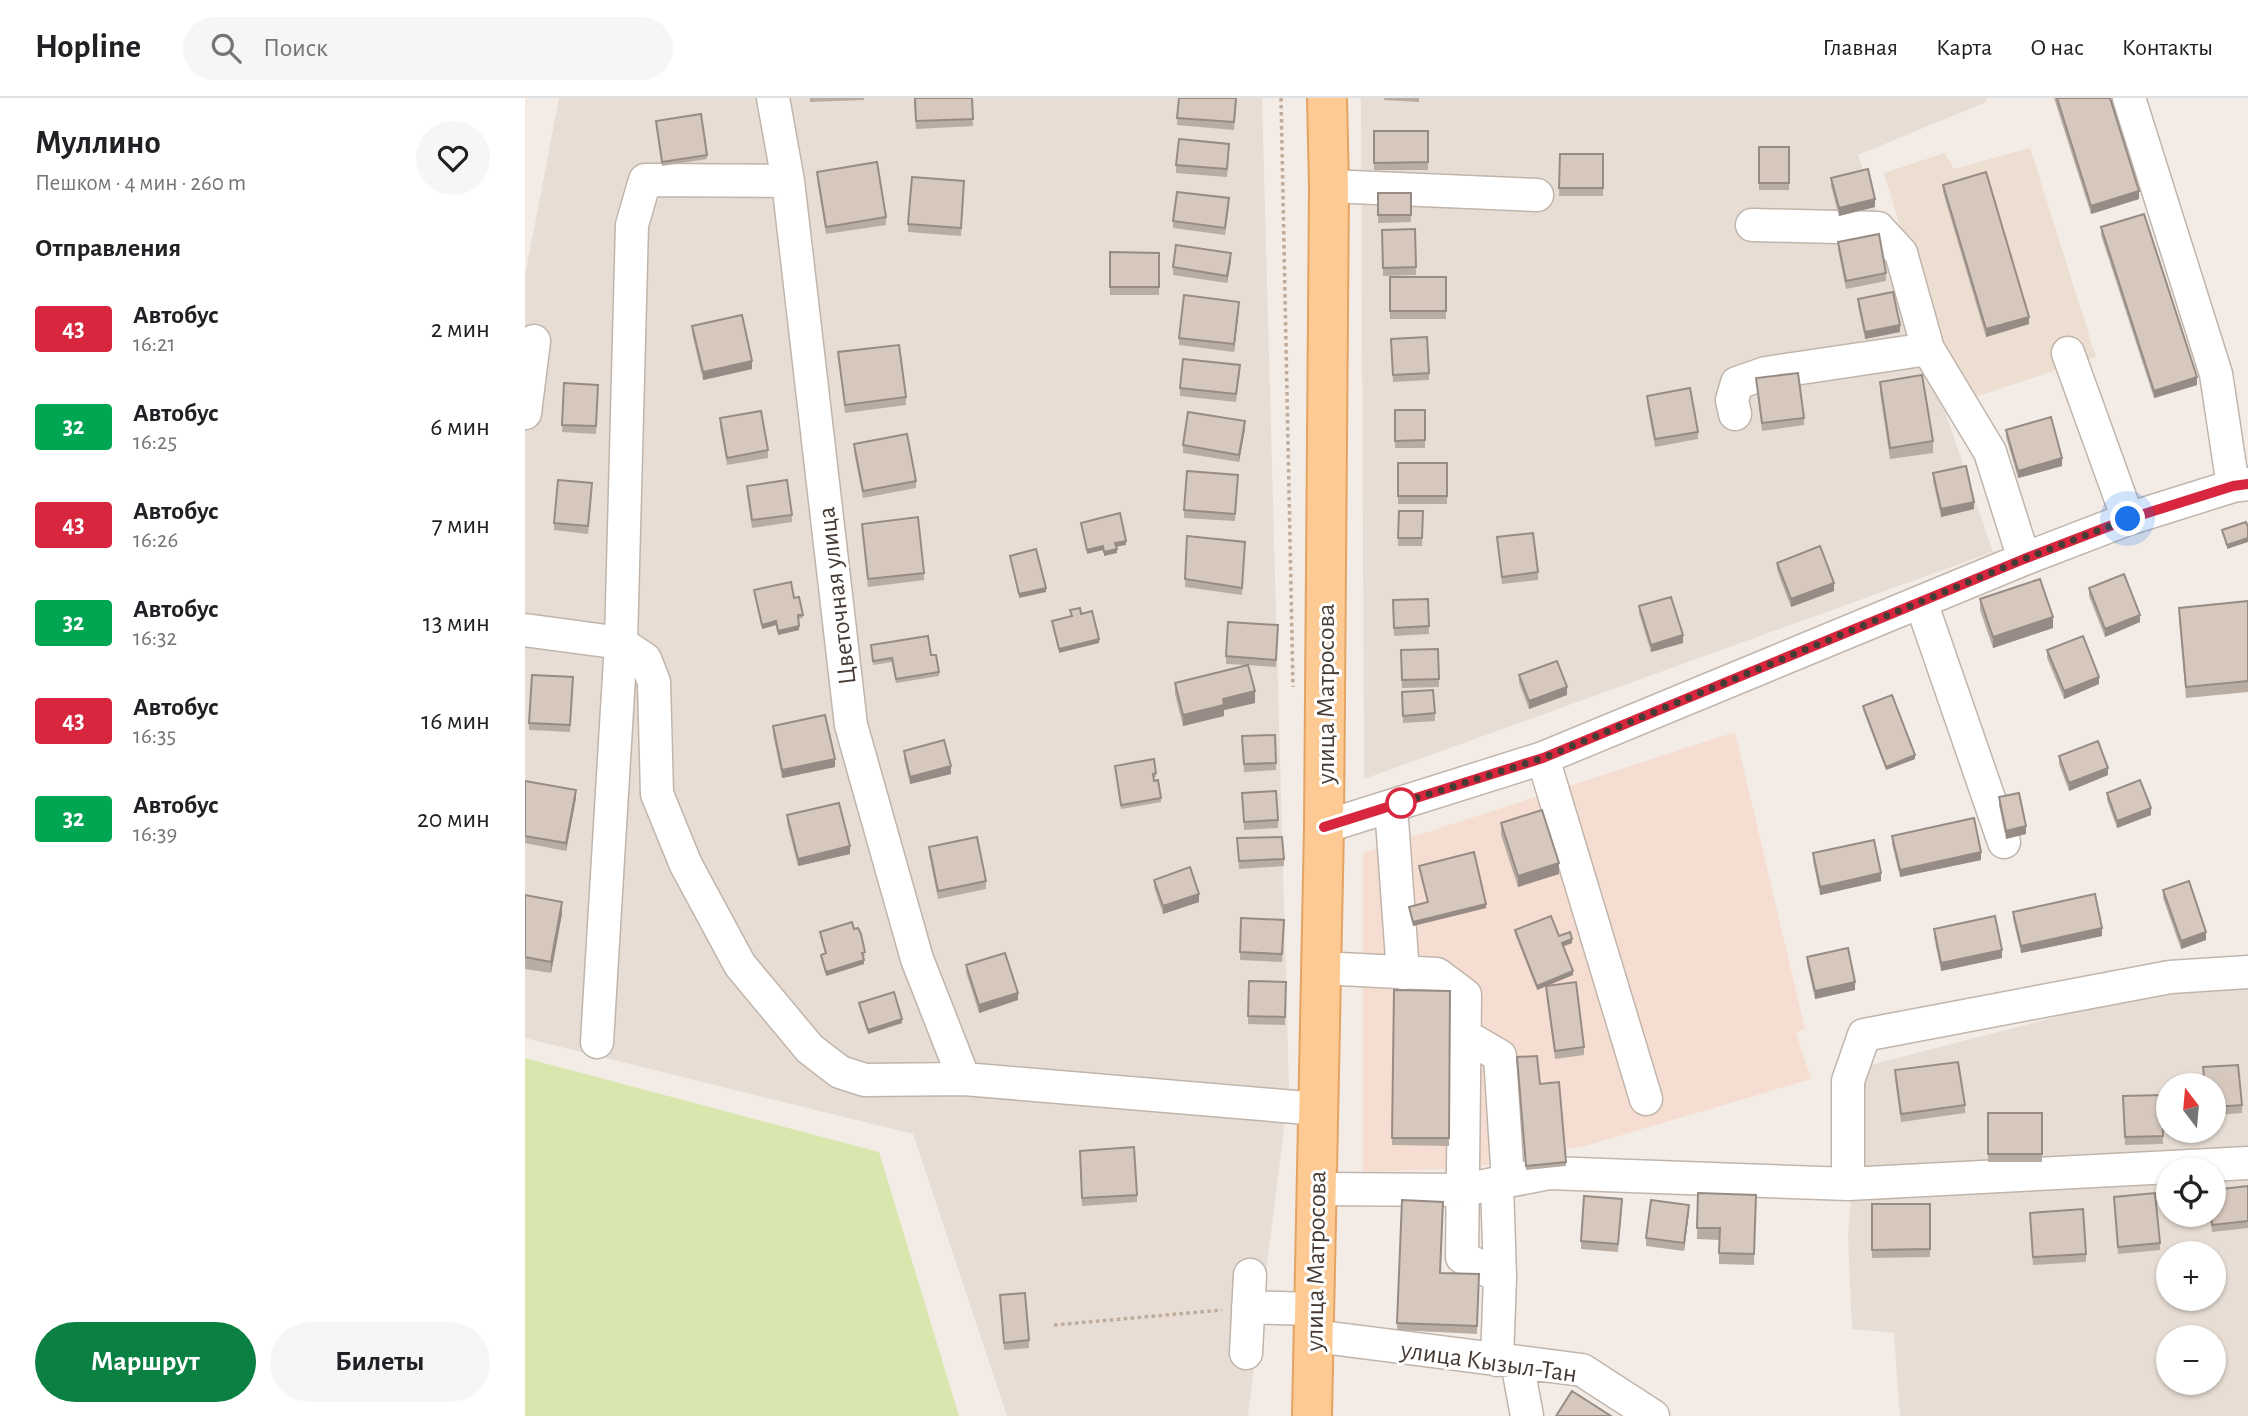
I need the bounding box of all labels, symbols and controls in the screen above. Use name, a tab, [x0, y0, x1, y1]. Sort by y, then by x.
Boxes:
search box	[183, 17, 673, 80]
icon: search	[207, 29, 245, 67]
text: Hopline	[35, 31, 141, 64]
text: Поиск	[263, 35, 328, 61]
text: Главная	[1823, 36, 1898, 60]
text: Карта	[1936, 36, 1992, 60]
text: О нас	[2030, 36, 2084, 60]
text: Контакты	[2122, 36, 2213, 60]
button: heart	[416, 121, 490, 195]
text: Муллино	[35, 127, 161, 160]
text: Пешком · 4 мин · 260 m	[35, 172, 246, 195]
text: Отправления	[35, 235, 181, 261]
text: Автобус	[133, 302, 219, 328]
text: 2 мин	[431, 316, 490, 342]
text: 43	[62, 317, 85, 341]
text: 16:21	[133, 333, 175, 356]
text: Автобус	[133, 400, 219, 426]
text: 6 мин	[430, 414, 490, 440]
text: 32	[63, 415, 84, 439]
text: 16:25	[133, 431, 177, 454]
text: Автобус	[133, 498, 219, 524]
your location	[2110, 501, 2145, 536]
street label: Цветочная улица	[813, 505, 861, 686]
text: 7 мин	[432, 512, 490, 538]
text: 43	[62, 513, 85, 537]
text: 16:26	[133, 529, 178, 552]
text: Автобус	[133, 596, 219, 622]
street label: улица Матросова	[1313, 604, 1339, 785]
text: 13 мин	[423, 610, 490, 636]
text: 32	[63, 611, 84, 635]
text: 16:32	[133, 627, 177, 650]
text: Автобус	[133, 694, 219, 720]
text: 16 мин	[421, 708, 490, 734]
text: 43	[62, 709, 85, 733]
text: 16:35	[133, 725, 176, 748]
unlabelled marker	[1386, 788, 1416, 818]
text: Автобус	[133, 792, 219, 818]
text: 20 мин	[417, 806, 490, 832]
text: 32	[63, 807, 84, 831]
text: 16:39	[133, 823, 177, 846]
north arrow	[2156, 1073, 2226, 1143]
map controls	[2156, 1073, 2226, 1395]
button: locate	[2156, 1157, 2226, 1227]
street label: улица Матросова	[1301, 1170, 1331, 1353]
button: +	[2156, 1241, 2226, 1311]
button: Маршрут	[35, 1322, 256, 1402]
button: Билеты	[270, 1322, 490, 1402]
button: −	[2156, 1325, 2226, 1395]
street label: улица Кызыл-Тан	[1398, 1337, 1579, 1387]

